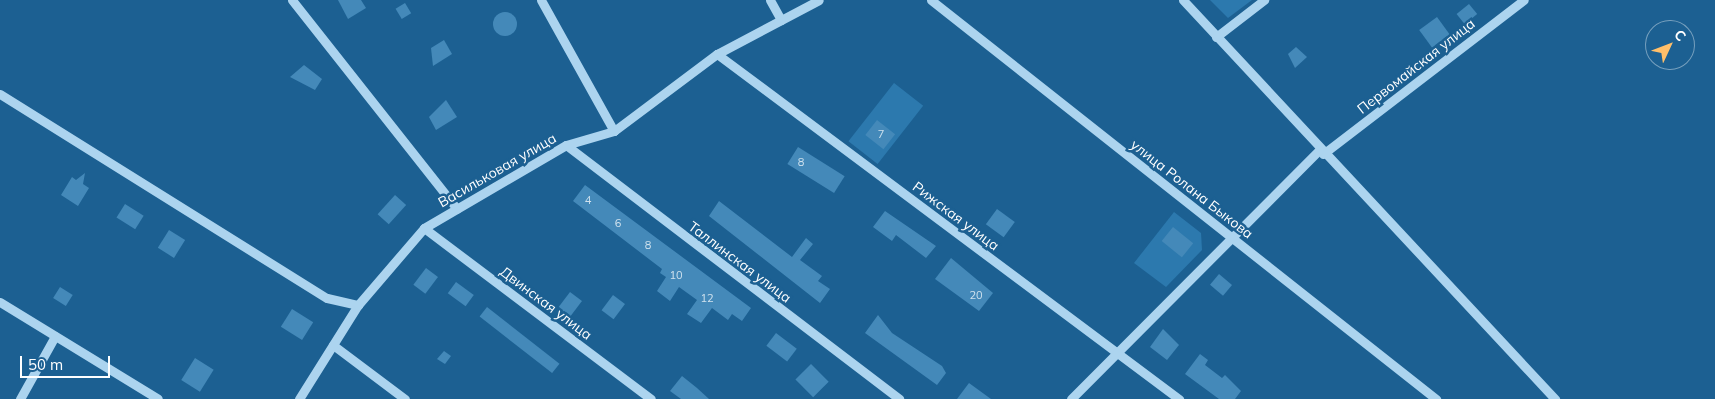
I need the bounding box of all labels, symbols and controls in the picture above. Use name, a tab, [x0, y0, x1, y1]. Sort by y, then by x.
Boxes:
street label: Первомайская улица	[1354, 15, 1478, 117]
north arrow	[1645, 20, 1695, 70]
text: С	[1670, 26, 1690, 45]
house number: 7	[878, 127, 884, 141]
street label: Васильковая улица	[435, 129, 559, 211]
street label: улица Ролана Быкова	[1128, 136, 1256, 242]
house number: 8	[798, 155, 804, 169]
street label: Рижская улица	[909, 178, 1003, 254]
house number: 4	[585, 193, 591, 207]
house number: 6	[615, 216, 621, 230]
street label: Таллинская улица	[685, 218, 795, 306]
house number: 8	[645, 238, 651, 252]
street label: Двинская улица	[497, 263, 595, 343]
house number: 10	[669, 268, 683, 282]
house number: 20	[969, 288, 983, 302]
house number: 12	[700, 291, 714, 305]
scale bar	[22, 346, 112, 378]
text: 50 m	[28, 355, 63, 374]

